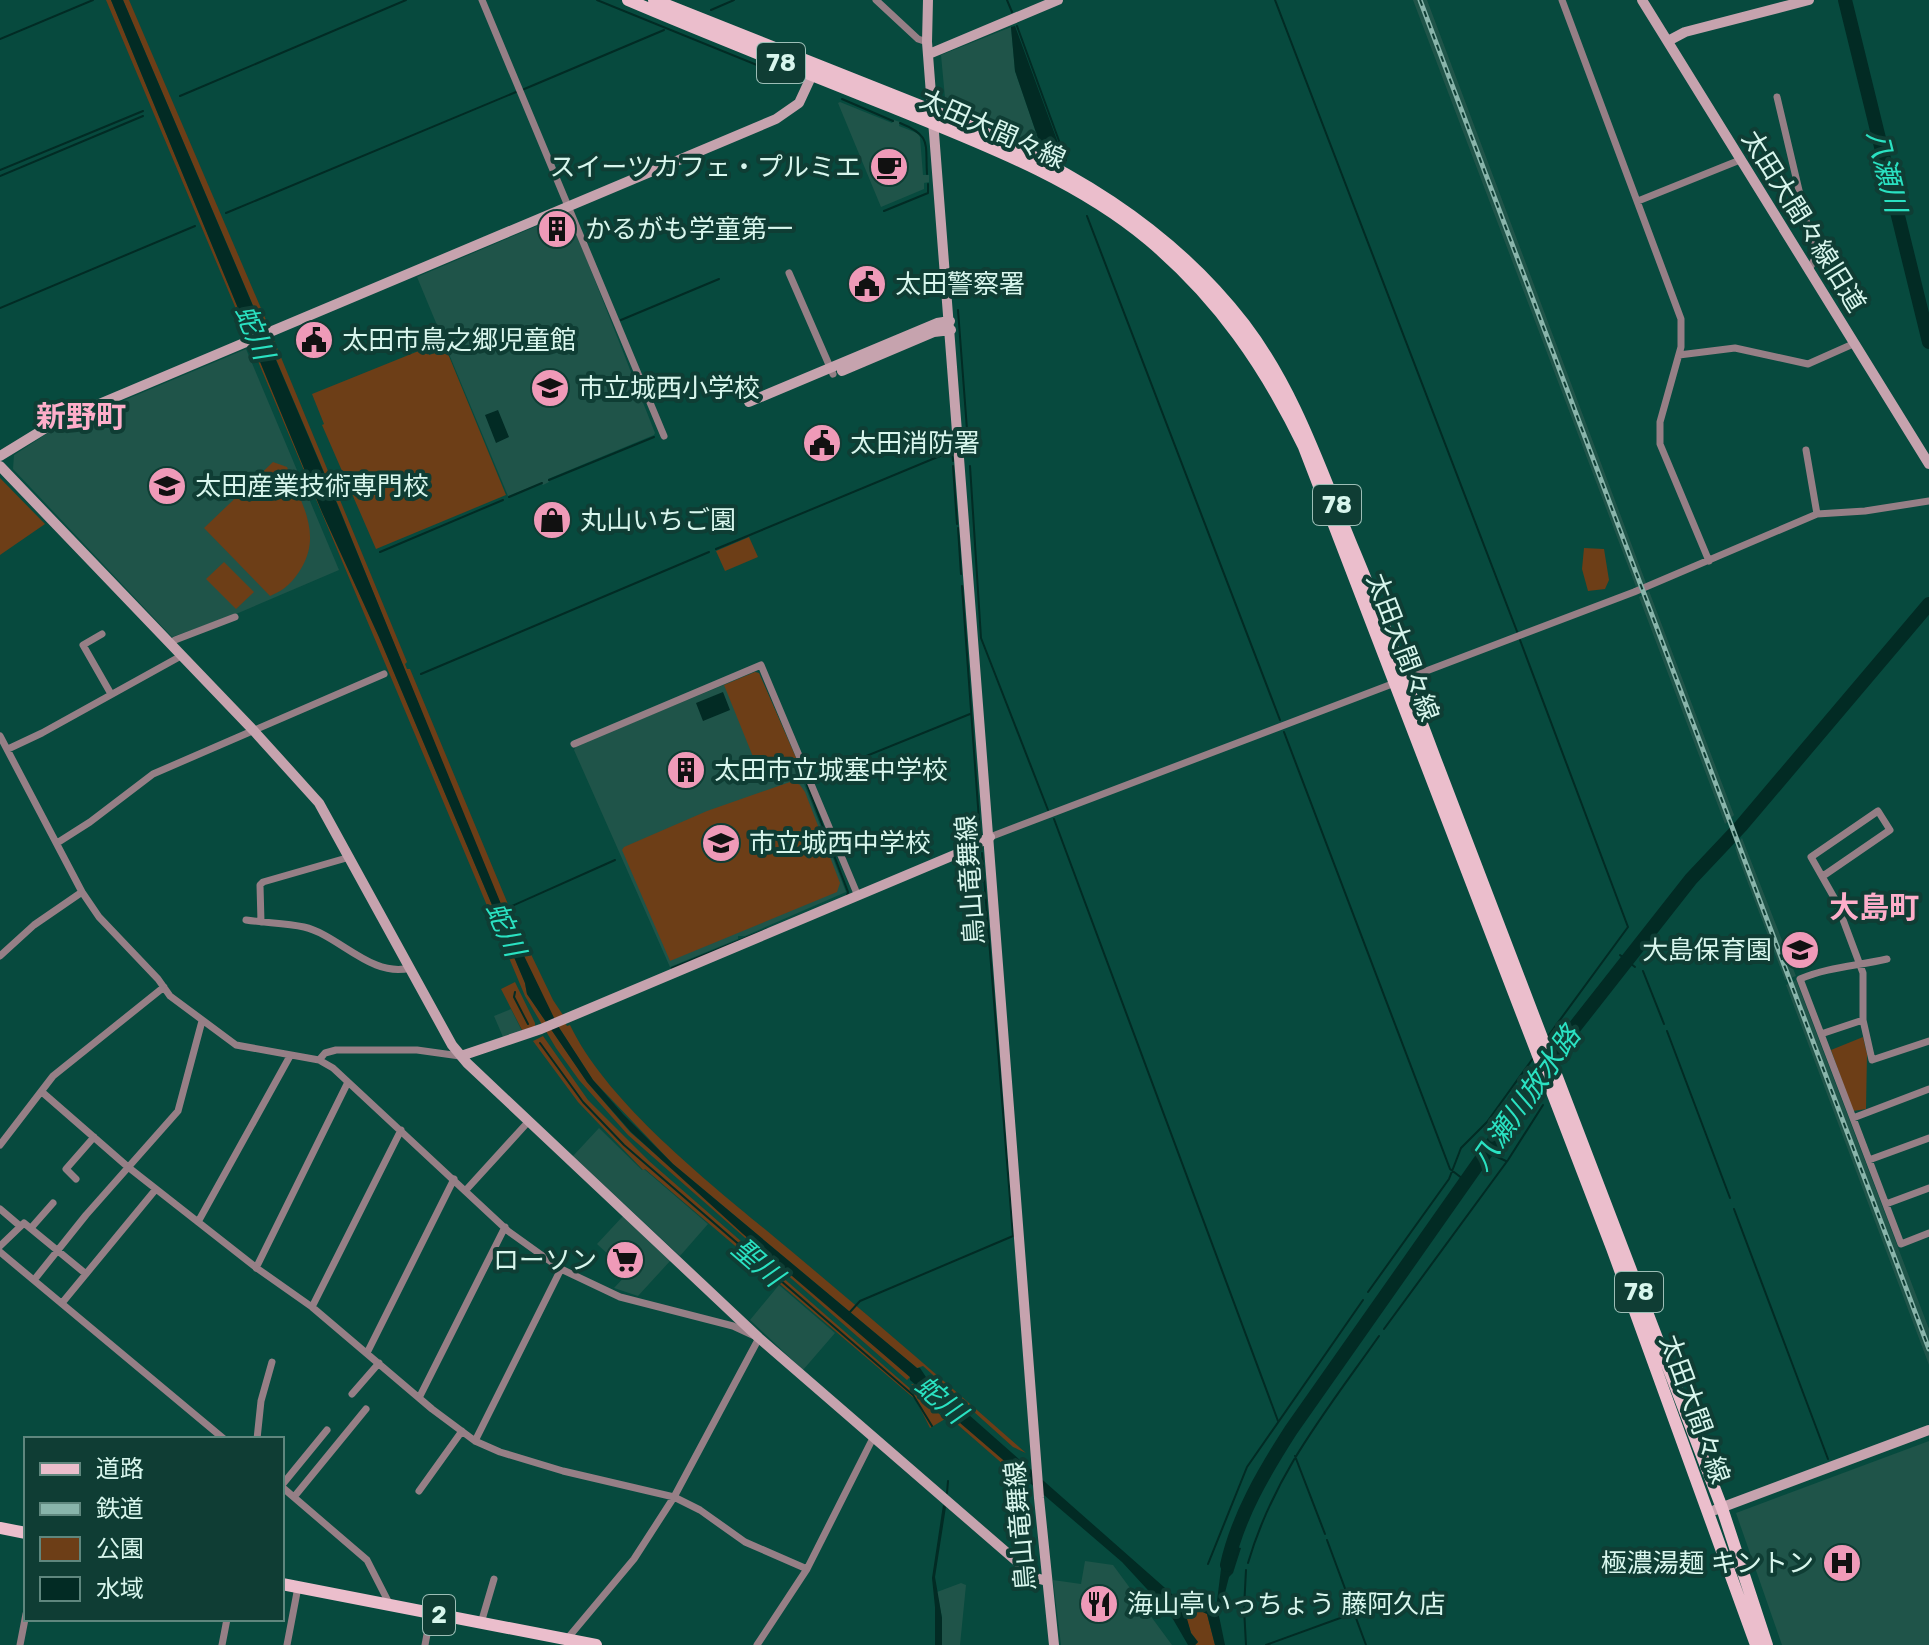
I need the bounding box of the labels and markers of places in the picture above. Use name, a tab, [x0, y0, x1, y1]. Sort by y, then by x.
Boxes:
cafe icon: スイーツカフェ・プルミエ	[868, 146, 910, 188]
place label: スイーツカフェ・プルミエ	[550, 152, 861, 183]
building icon: かるがも学童第一	[536, 208, 578, 250]
place label: かるがも学童第一	[585, 214, 793, 245]
public building icon: 太田警察署	[846, 263, 888, 305]
place label: 太田警察署	[895, 269, 1025, 300]
public building icon: 太田市鳥之郷児童館	[293, 319, 335, 361]
place label: 太田市鳥之郷児童館	[342, 325, 576, 356]
school or university icon: 市立城西小学校	[529, 367, 571, 409]
place label: 市立城西小学校	[578, 373, 760, 404]
public building icon: 太田消防署	[801, 422, 843, 464]
place label: 太田消防署	[850, 428, 980, 459]
school or university icon: 太田産業技術専門校	[146, 465, 188, 507]
place label: 太田産業技術専門校	[195, 471, 429, 502]
shop icon: 丸山いちご園	[531, 499, 573, 541]
place label: 丸山いちご園	[580, 505, 736, 536]
building icon: 太田市立城塞中学校	[665, 749, 707, 791]
place label: 太田市立城塞中学校	[714, 755, 948, 786]
school or university icon: 市立城西中学校	[700, 822, 742, 864]
place label: 市立城西中学校	[749, 828, 931, 859]
school or university icon: 大島保育園	[1779, 929, 1821, 971]
place label: 大島保育園	[1642, 935, 1772, 966]
supermarket icon: ローソン	[604, 1239, 646, 1281]
place label: ローソン	[493, 1245, 597, 1276]
hospital icon: 極濃湯麺 キントン	[1821, 1542, 1863, 1584]
place label: 極濃湯麺 キントン	[1600, 1548, 1814, 1579]
restaurant icon: 海山亭いっちょう 藤阿久店	[1078, 1583, 1120, 1625]
place label: 海山亭いっちょう 藤阿久店	[1127, 1589, 1445, 1620]

